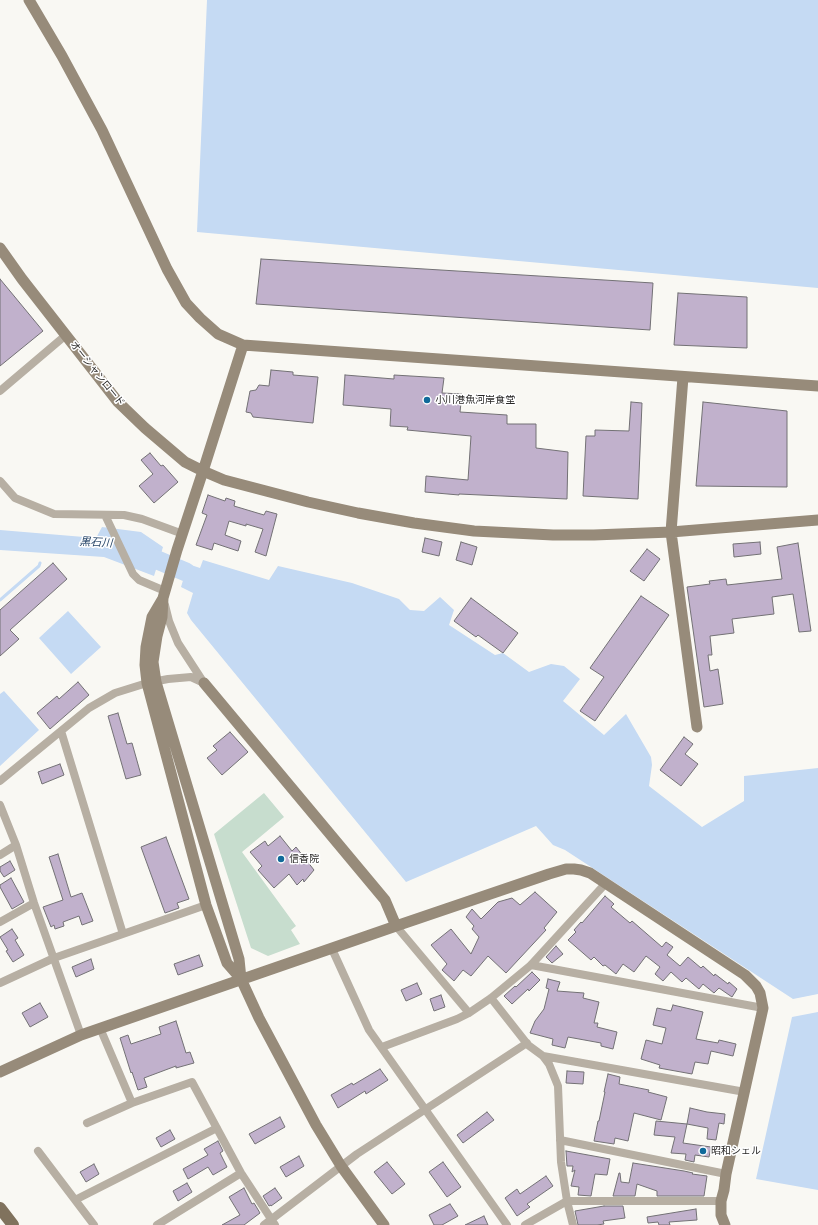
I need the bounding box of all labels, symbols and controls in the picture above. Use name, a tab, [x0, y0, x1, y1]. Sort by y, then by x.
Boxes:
street label: オーシャンロード	[67, 339, 127, 409]
place label: 小川港魚河岸食堂	[435, 394, 515, 406]
marker: 小川港魚河岸食堂	[422, 395, 432, 405]
water label: 黒石川	[79, 536, 113, 550]
place label: 信香院	[289, 853, 319, 865]
marker: 信香院	[276, 854, 286, 864]
place label: 昭和シェル	[711, 1145, 761, 1157]
marker: 昭和シェル	[698, 1146, 708, 1156]

